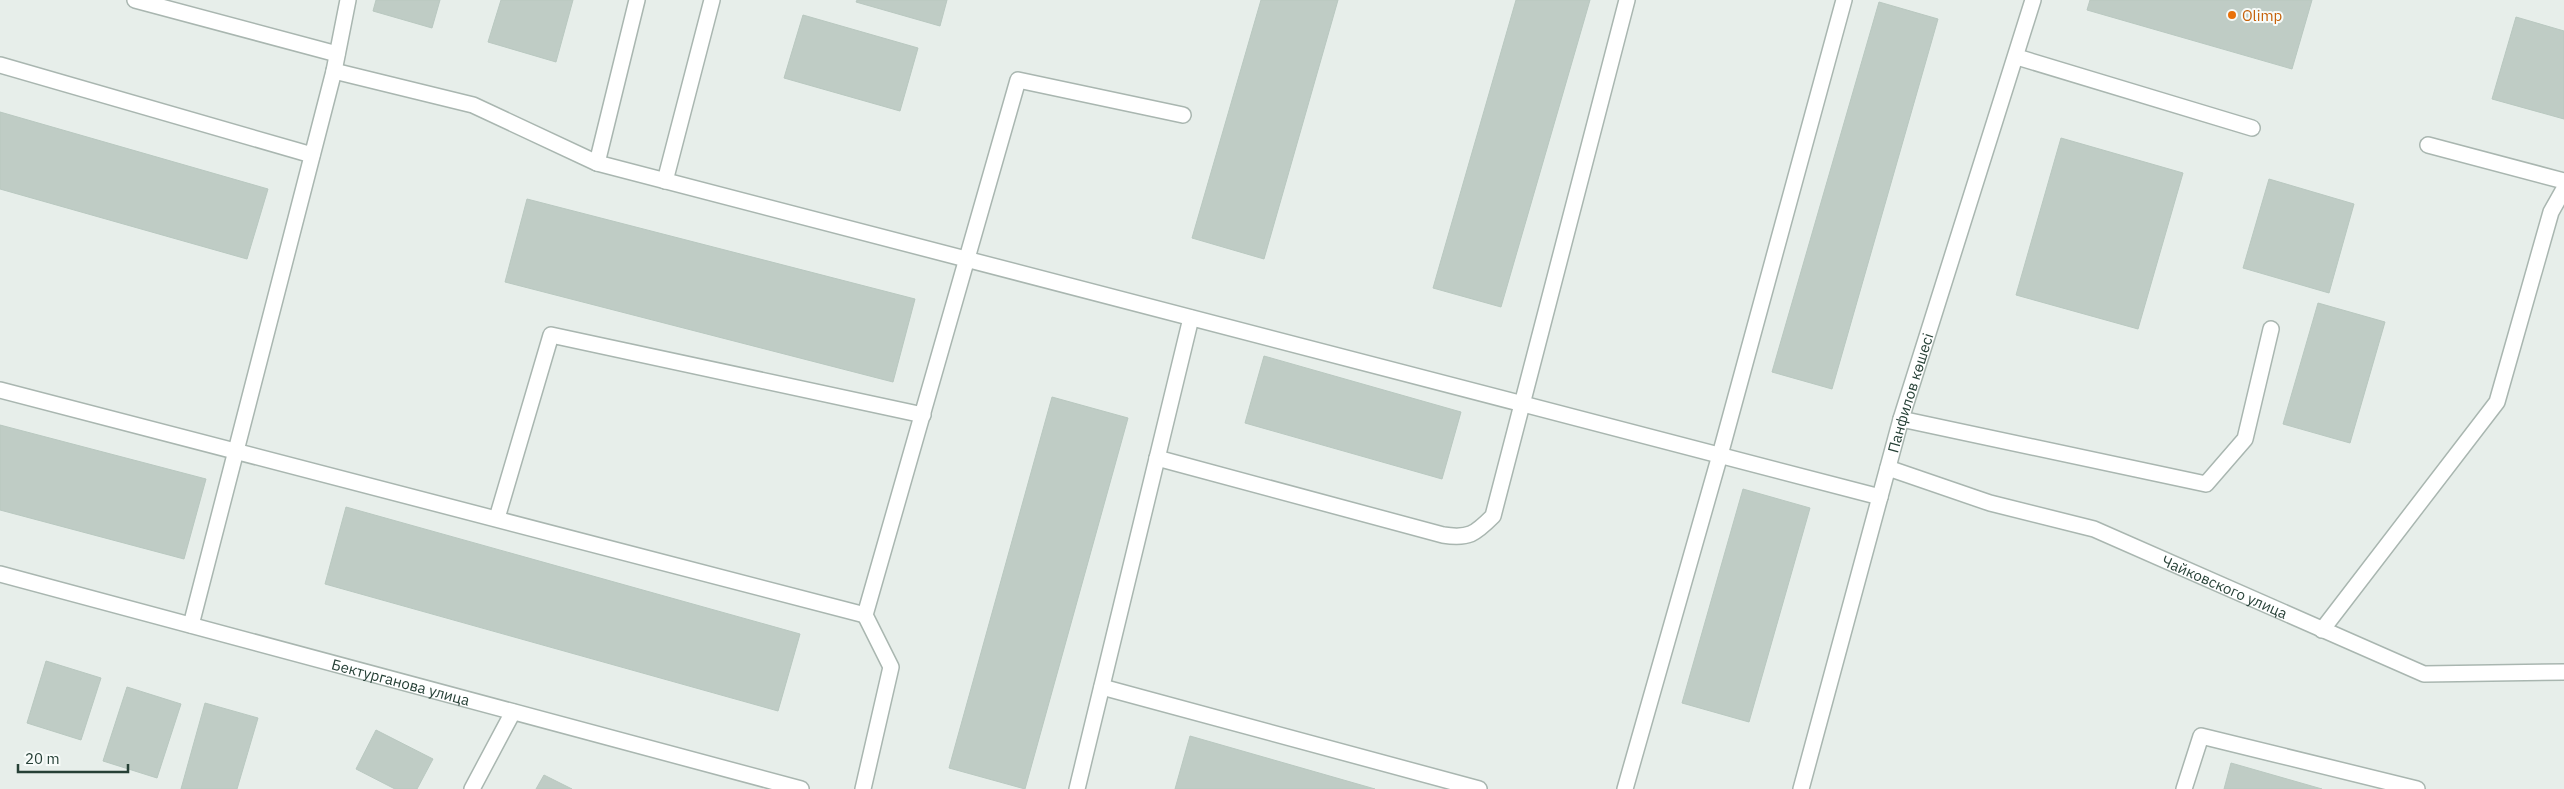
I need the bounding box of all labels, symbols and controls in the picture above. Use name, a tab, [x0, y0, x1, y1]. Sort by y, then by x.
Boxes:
place label: Olimp	[2242, 6, 2282, 25]
marker: Olimp	[2226, 9, 2238, 21]
street label: Панфилов көшесі	[1883, 331, 1937, 455]
street label: Чайковского улица	[2159, 551, 2291, 622]
street label: Бектурганова улица	[330, 654, 472, 709]
scale bar	[18, 742, 128, 774]
text: 20 m	[25, 749, 60, 768]

